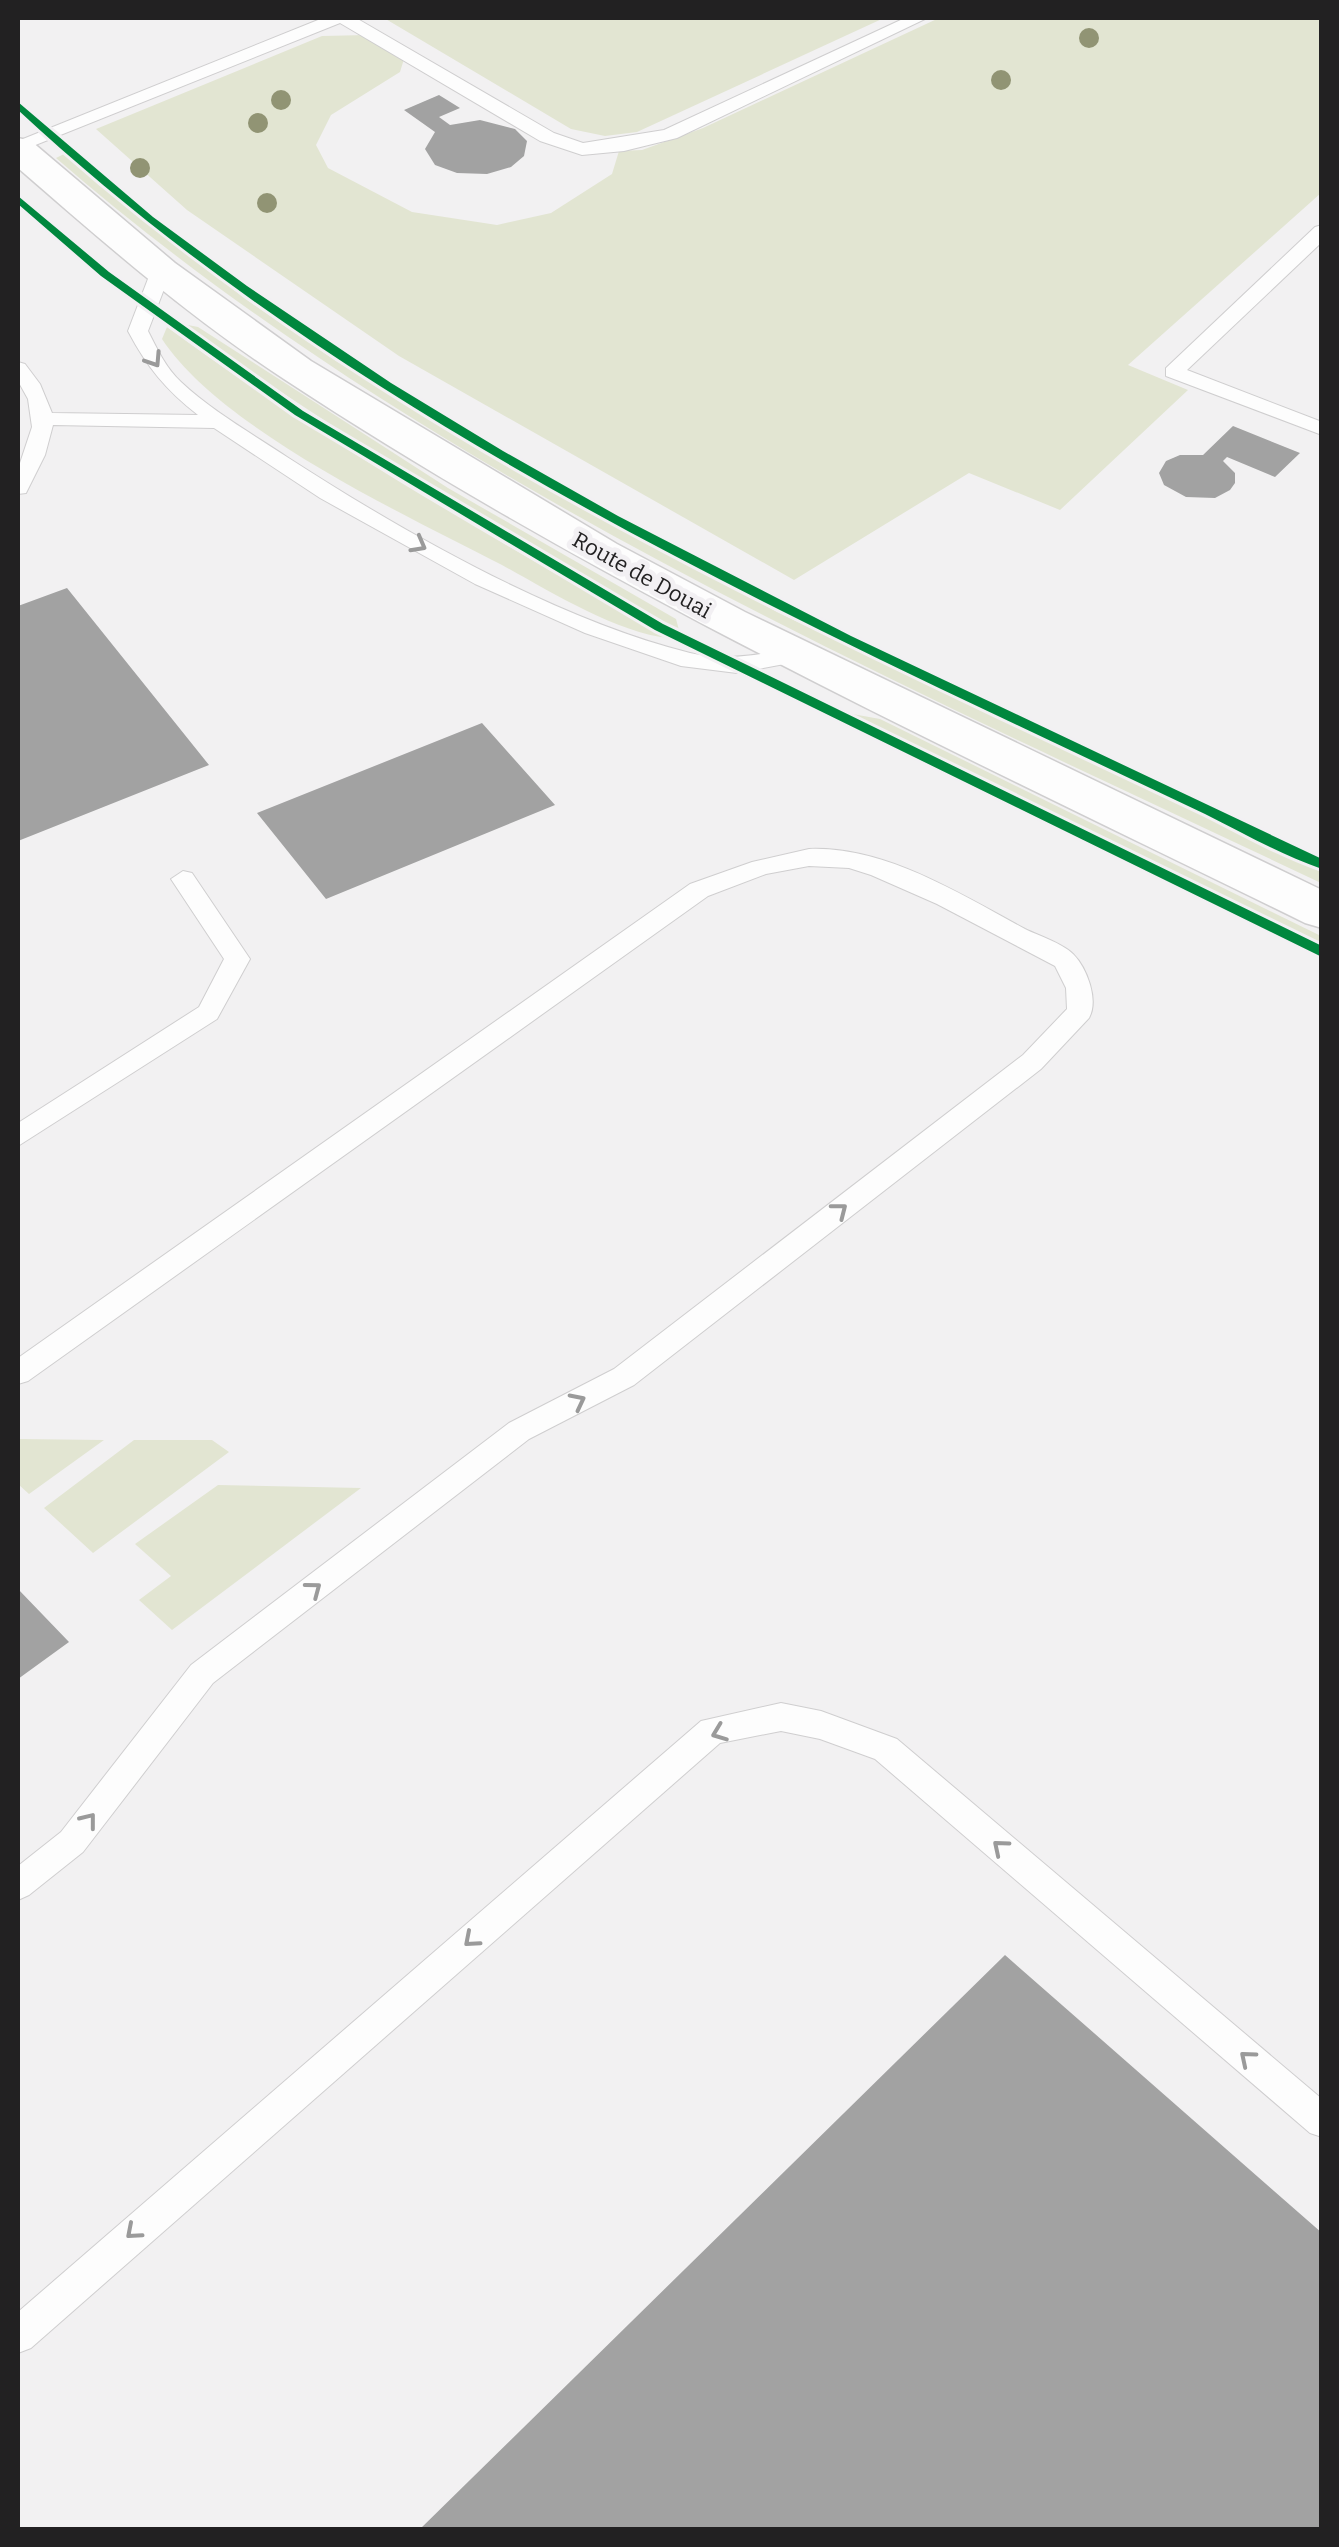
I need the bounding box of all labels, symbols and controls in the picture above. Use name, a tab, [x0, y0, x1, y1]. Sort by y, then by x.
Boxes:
one-way arrow	[142, 350, 161, 368]
street label: Route de Douai	[568, 526, 716, 624]
one-way arrow	[408, 533, 426, 553]
one-way arrow	[829, 1204, 847, 1222]
one-way arrow	[567, 1394, 585, 1413]
one-way arrow	[303, 1583, 321, 1601]
one-way arrow	[711, 1721, 729, 1741]
one-way arrow	[77, 1813, 95, 1831]
one-way arrow	[993, 1840, 1012, 1858]
one-way arrow	[464, 1929, 482, 1947]
one-way arrow	[1241, 2051, 1259, 2069]
one-way arrow	[126, 2221, 145, 2239]

